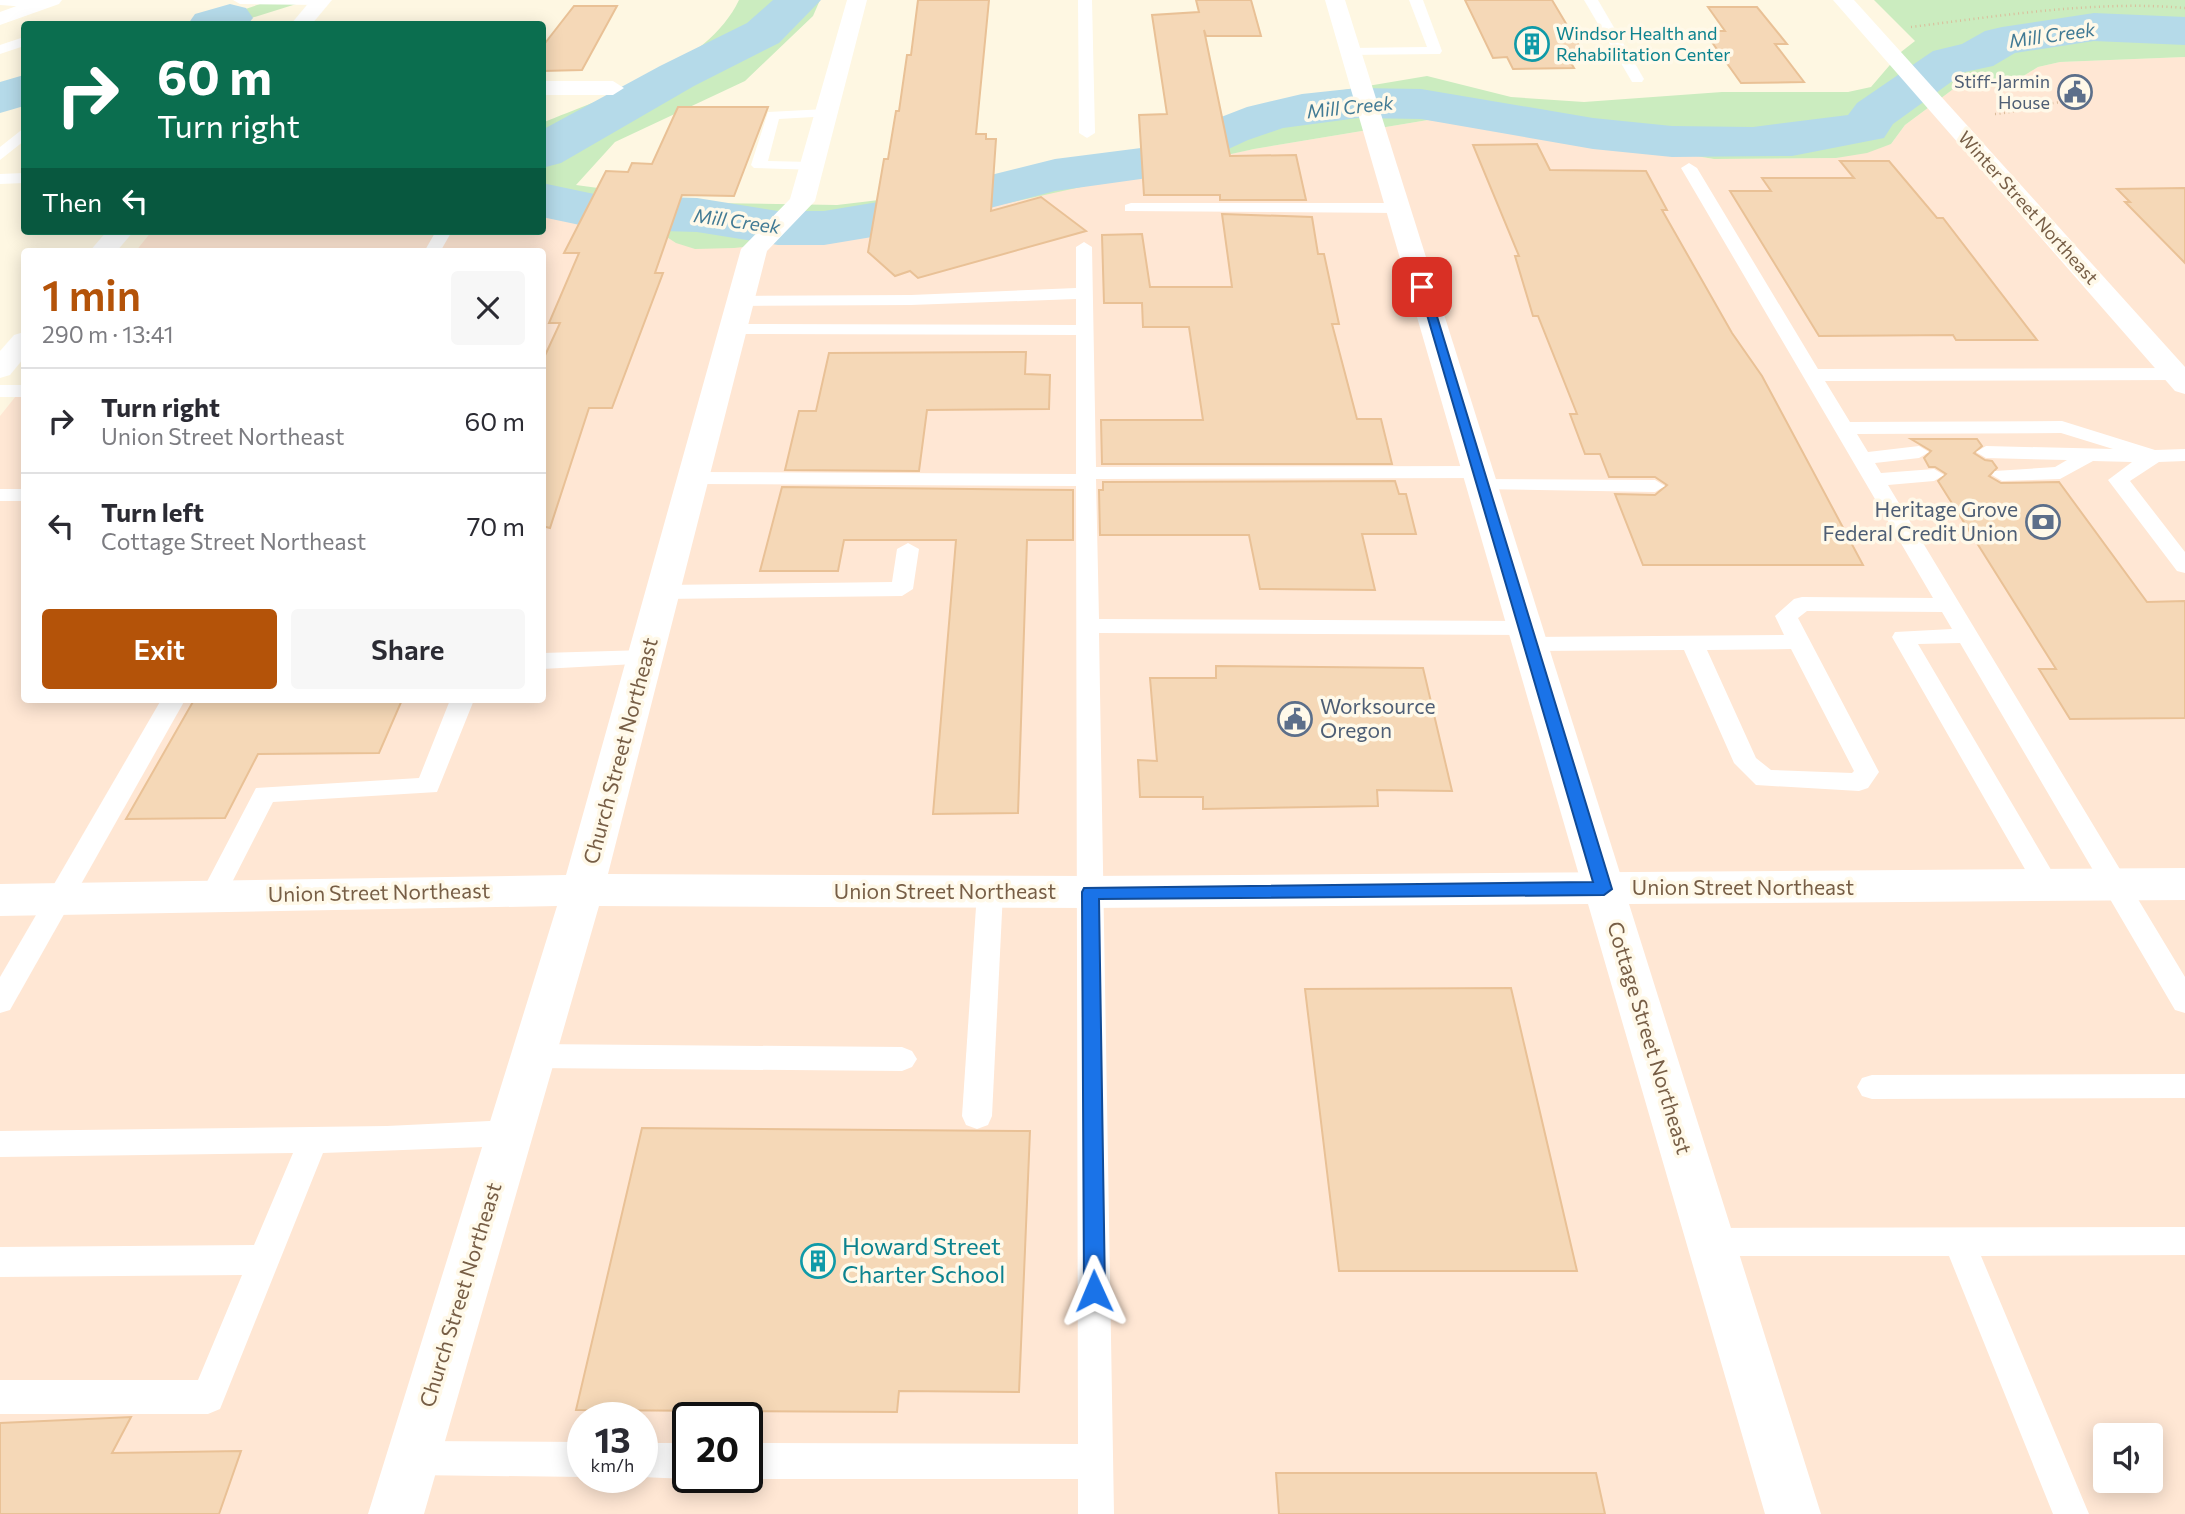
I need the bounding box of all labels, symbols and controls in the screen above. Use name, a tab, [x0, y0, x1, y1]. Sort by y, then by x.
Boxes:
water label: Mill Creek	[2007, 17, 2097, 52]
place label: Windsor Health and Rehabilitation Center	[1556, 22, 1731, 65]
building icon: Windsor Health and Rehabilitation Center	[1513, 25, 1551, 63]
text: 60 m	[157, 45, 272, 105]
icon: right	[42, 49, 133, 140]
place label: Stiff-Jarmin House	[1954, 70, 2050, 113]
public building icon: Stiff-Jarmin House	[2056, 73, 2094, 111]
water label: Mill Creek	[1305, 90, 1395, 122]
text: Turn right	[157, 105, 300, 145]
street label: Winter Street Northeast	[1954, 126, 2103, 289]
icon: left	[116, 182, 154, 220]
text: Then	[42, 186, 102, 217]
water label: Mill Creek	[692, 203, 782, 238]
pin	[1392, 257, 1452, 317]
text: 1 min	[42, 268, 141, 320]
icon: arrive	[1403, 268, 1441, 306]
button: close	[451, 271, 525, 345]
text: 290 m · 13:41	[42, 320, 174, 348]
text: Turn right	[101, 391, 220, 422]
icon: right	[42, 402, 80, 440]
text: 60 m	[465, 405, 525, 436]
text: Union Street Northeast	[101, 422, 345, 450]
text: Turn left	[101, 496, 204, 527]
place label: Heritage Grove Federal Credit Union	[1823, 496, 2018, 545]
bank icon: Heritage Grove Federal Credit Union	[2024, 503, 2062, 541]
icon: left	[42, 507, 80, 545]
text: 70 m	[467, 510, 525, 541]
text: Cottage Street Northeast	[101, 527, 366, 555]
button: Exit	[42, 609, 277, 689]
button: Share	[291, 609, 525, 689]
street label: Church Street Northeast	[577, 635, 662, 867]
place label: Worksource Oregon	[1320, 693, 1436, 742]
public building icon: Worksource Oregon	[1276, 700, 1314, 738]
street label: Union Street Northeast	[1632, 874, 1854, 899]
street label: Union Street Northeast	[268, 877, 490, 906]
street label: Union Street Northeast	[834, 878, 1056, 903]
street label: Cottage Street Northeast	[1603, 918, 1698, 1157]
street label: Church Street Northeast	[413, 1179, 506, 1410]
place label: Howard Street Charter School	[842, 1231, 1005, 1288]
building icon: Howard Street Charter School	[799, 1242, 837, 1280]
position arrow	[1057, 1254, 1131, 1328]
speed limit sign: 20	[672, 1402, 763, 1493]
text: 13	[594, 1417, 631, 1460]
map controls	[2093, 1423, 2163, 1493]
button: sound	[2093, 1423, 2163, 1493]
text: km/h	[591, 1454, 634, 1476]

